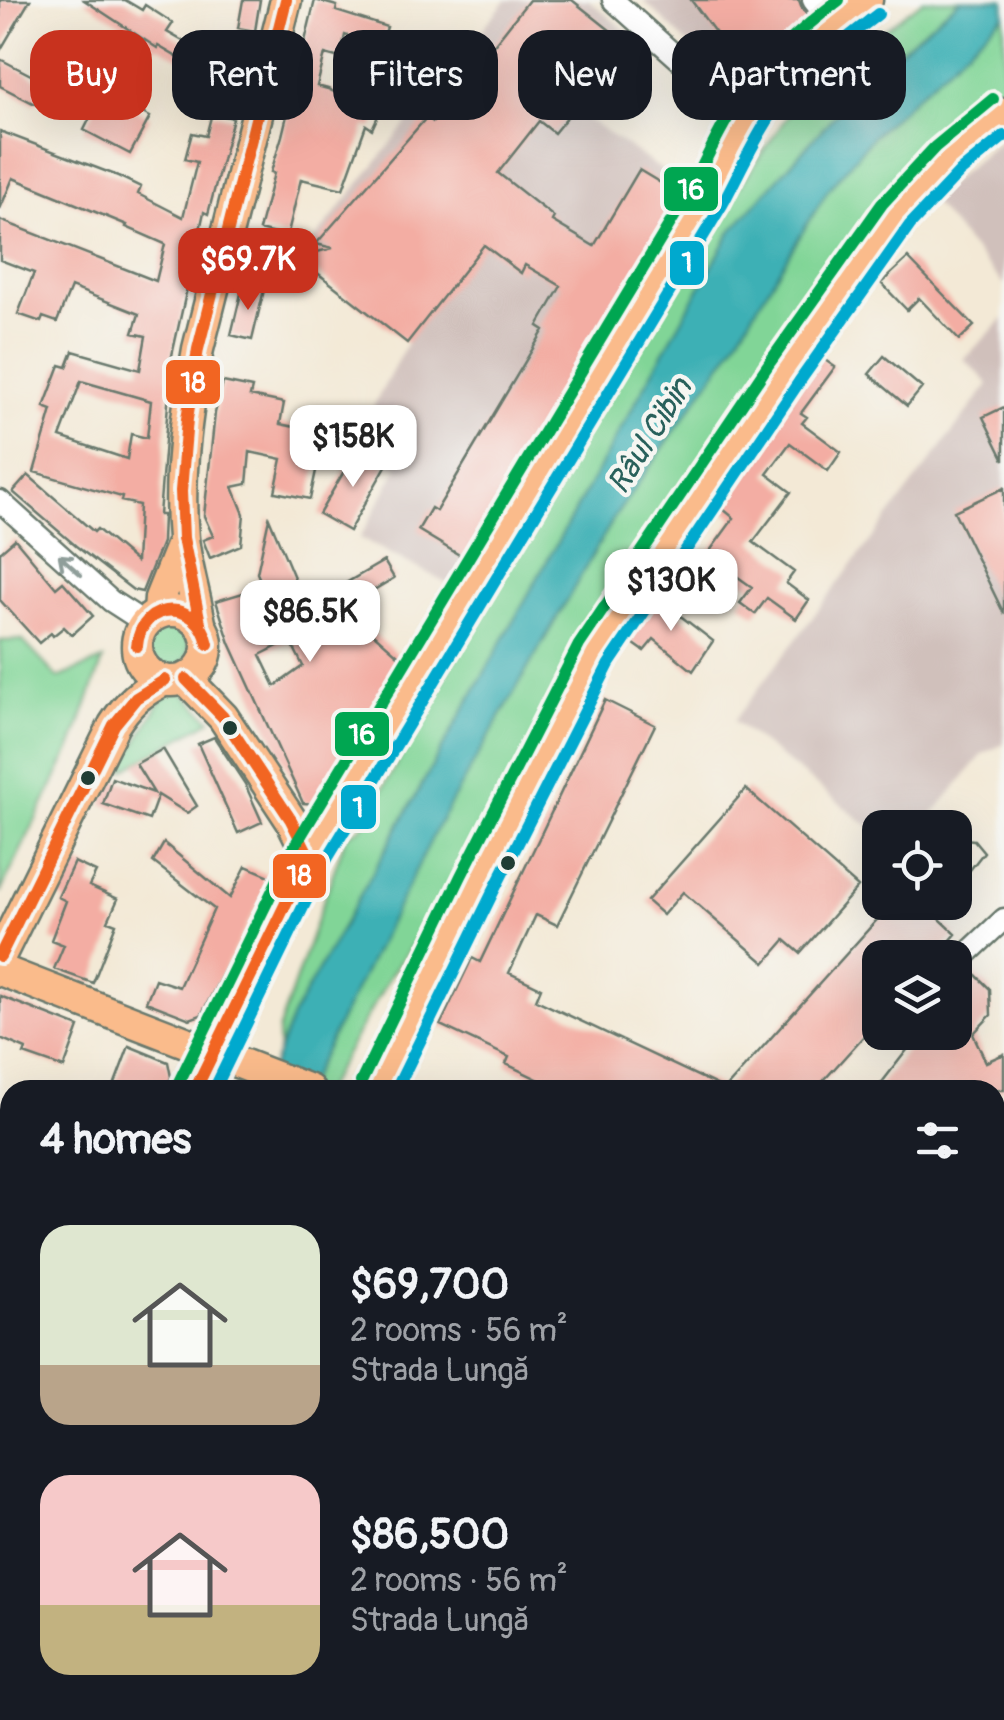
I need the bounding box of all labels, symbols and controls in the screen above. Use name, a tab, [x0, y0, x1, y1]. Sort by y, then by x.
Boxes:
chip: Buy	[30, 30, 152, 120]
chip: Rent	[172, 30, 313, 120]
chip: Filters	[333, 30, 498, 120]
chip: New	[518, 30, 652, 120]
chip: Apartment	[672, 30, 906, 120]
line badge: 16	[662, 165, 720, 213]
text: 16	[677, 173, 705, 208]
pin: $69.7K	[167, 228, 329, 313]
line badge: 1	[668, 239, 706, 287]
text: $69.7K	[200, 240, 296, 280]
text: 1	[682, 246, 692, 281]
line badge: 18	[164, 358, 222, 406]
text: 18	[180, 366, 206, 401]
water label: Râul Cibin	[599, 369, 702, 501]
pin: $158K	[283, 405, 423, 490]
text: $158K	[312, 417, 394, 457]
pin: $130K	[601, 549, 741, 634]
one-way arrow	[58, 554, 83, 577]
text: $130K	[627, 561, 715, 601]
pin: $86.5K	[229, 580, 391, 665]
text: $86.5K	[262, 592, 358, 632]
line badge: 16	[333, 710, 391, 758]
unlabelled marker	[220, 718, 240, 738]
text: 16	[348, 718, 376, 753]
unlabelled marker	[78, 768, 98, 788]
line badge: 1	[339, 783, 378, 831]
text: 1	[353, 791, 363, 826]
map controls	[862, 810, 972, 1050]
button: locate	[862, 810, 972, 920]
line badge: 18	[271, 852, 328, 900]
unlabelled marker	[498, 853, 518, 873]
text: 18	[286, 859, 312, 894]
button: layers	[862, 940, 972, 1050]
icon: filters	[910, 1113, 965, 1168]
text: 4 homes	[40, 1114, 191, 1166]
text: $69,700	[350, 1259, 509, 1311]
icon: home	[120, 1265, 240, 1385]
text: 2 rooms · 56 m²	[350, 1311, 568, 1351]
text: Strada Lungă	[350, 1351, 530, 1391]
text: $86,500	[350, 1509, 509, 1561]
icon: home	[120, 1515, 240, 1635]
text: 2 rooms · 56 m²	[350, 1561, 568, 1601]
text: Strada Lungă	[350, 1601, 530, 1641]

